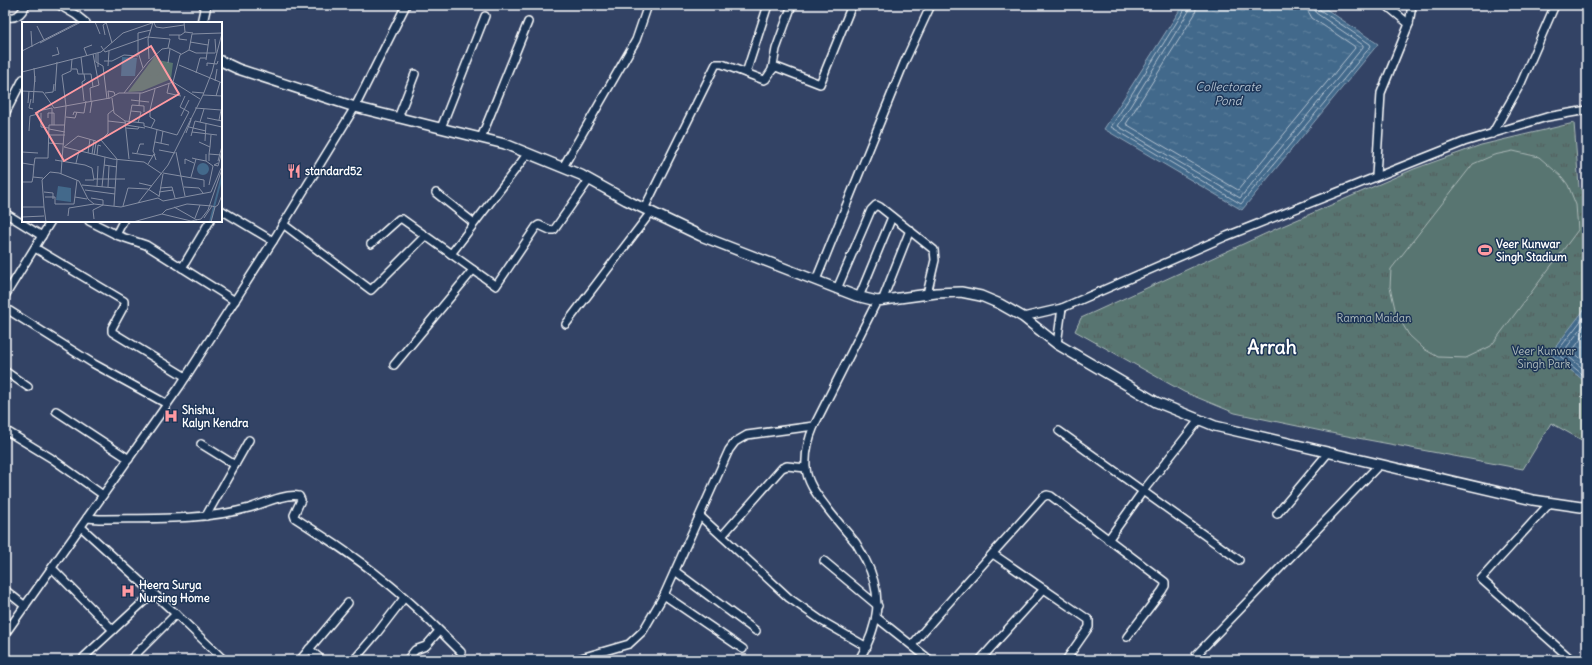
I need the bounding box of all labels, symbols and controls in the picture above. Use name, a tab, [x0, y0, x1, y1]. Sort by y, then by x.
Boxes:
inset map	[22, 22, 222, 222]
water label: Collectorate Pond	[1195, 79, 1262, 108]
restaurant icon: standard52	[286, 163, 302, 179]
place label: standard52	[305, 164, 362, 178]
place label: Veer Kunwar Singh Stadium	[1496, 237, 1567, 265]
sports icon: Veer Kunwar Singh Stadium	[1477, 242, 1493, 258]
park label: Ramna Maidan	[1337, 311, 1411, 325]
district label: Arrah	[1247, 335, 1297, 359]
park label: Veer Kunwar Singh Park	[1512, 344, 1577, 371]
place label: Shishu Kalyn Kendra	[182, 403, 249, 431]
hospital icon: Shishu Kalyn Kendra	[163, 408, 179, 424]
place label: Heera Surya Nursing Home	[139, 578, 210, 606]
hospital icon: Heera Surya Nursing Home	[120, 583, 136, 599]

